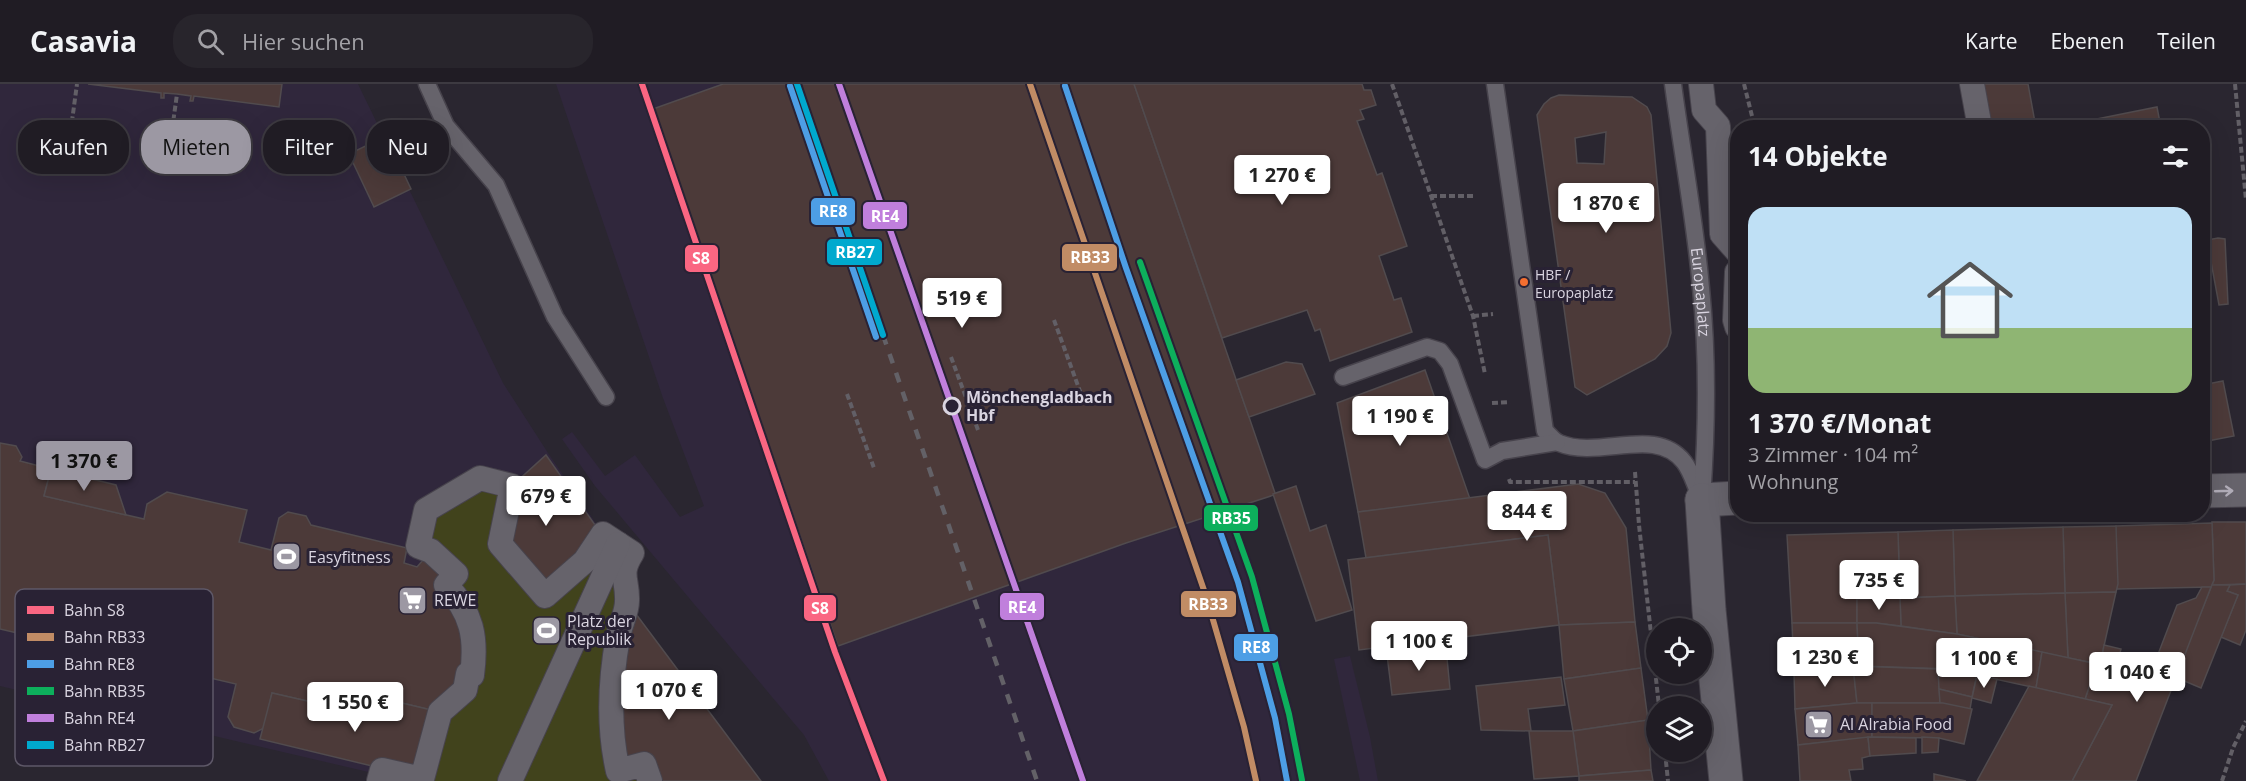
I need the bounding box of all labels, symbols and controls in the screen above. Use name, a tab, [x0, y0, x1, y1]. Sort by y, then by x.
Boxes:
search box	[173, 14, 593, 68]
text: Casavia	[30, 22, 137, 60]
icon: search	[194, 25, 227, 58]
text: Hier suchen	[242, 26, 365, 56]
text: Karte	[1965, 27, 2018, 55]
text: Ebenen	[2051, 27, 2124, 55]
text: Teilen	[2157, 27, 2216, 55]
chip: Kaufen	[18, 120, 129, 174]
chip: Mieten	[141, 120, 251, 174]
chip: Filter	[263, 120, 355, 174]
chip: Neu	[367, 120, 449, 174]
text: 14 Objekte	[1748, 138, 1888, 174]
icon: filters	[2159, 140, 2192, 173]
pin: 1 270 €	[1227, 155, 1337, 206]
text: 1 270 €	[1248, 161, 1316, 188]
pin: 1 870 €	[1551, 183, 1661, 234]
text: 1 870 €	[1572, 189, 1640, 216]
line badge: RE8	[810, 197, 856, 226]
text: RE8	[819, 200, 847, 222]
line badge: RE4	[862, 201, 908, 230]
text: RE4	[871, 205, 899, 227]
line badge: RB27	[826, 238, 883, 266]
text: RB27	[835, 241, 875, 263]
line badge: RB33	[1061, 243, 1118, 272]
line badge: S8	[684, 244, 719, 273]
text: RB33	[1070, 246, 1110, 268]
street label: Europaplatz	[1686, 246, 1716, 337]
icon: home	[1916, 246, 2024, 354]
text: S8	[692, 247, 710, 269]
place label: HBF / Europaplatz	[1535, 265, 1614, 302]
marker: HBF / Europaplatz	[1518, 276, 1530, 288]
pin: 519 €	[920, 278, 1004, 329]
text: 519 €	[937, 284, 987, 311]
place label: Mönchengladbach Hbf	[966, 386, 1112, 426]
pin: 1 190 €	[1345, 396, 1455, 447]
marker: Mönchengladbach Hbf	[943, 397, 961, 415]
text: 1 190 €	[1366, 402, 1434, 429]
text: 1 370 €/Monat	[1748, 405, 1931, 441]
pin: 1 370 €	[29, 441, 139, 492]
text: 3 Zimmer · 104 m²	[1748, 441, 1918, 468]
text: 1 370 €	[50, 447, 118, 474]
text: Wohnung	[1748, 468, 1838, 495]
pin: 679 €	[504, 476, 588, 527]
text: 679 €	[521, 482, 571, 509]
one-way arrow	[2214, 485, 2233, 496]
pin: 844 €	[1485, 491, 1569, 542]
text: 844 €	[1502, 497, 1552, 524]
line badge: RB35	[1203, 504, 1259, 532]
text: RB35	[1211, 507, 1251, 529]
sports icon: Easyfitness	[271, 541, 303, 573]
place label: Easyfitness	[308, 546, 391, 568]
pin: 735 €	[1837, 560, 1921, 611]
text: 735 €	[1854, 566, 1904, 593]
supermarket icon: REWE	[397, 584, 429, 616]
legend	[15, 589, 213, 766]
place label: REWE	[434, 589, 476, 611]
line badge: RB33	[1180, 590, 1237, 618]
line badge: RE4	[999, 592, 1045, 621]
text: RB33	[1188, 593, 1228, 615]
line badge: S8	[803, 594, 837, 622]
text: RE4	[1008, 596, 1036, 618]
text: S8	[811, 597, 829, 619]
text: Bahn S8	[64, 599, 125, 621]
place label: Platz der Republik	[567, 610, 633, 650]
sports icon: Platz der Republik	[530, 614, 562, 646]
map controls	[1646, 618, 1712, 762]
button: locate	[1646, 618, 1712, 684]
pin: 1 100 €	[1364, 621, 1474, 672]
text: Bahn RB33	[64, 626, 146, 648]
text: 1 100 €	[1385, 627, 1453, 654]
line badge: RE8	[1233, 633, 1279, 662]
text: RE8	[1242, 636, 1270, 658]
pin: 1 230 €	[1770, 637, 1880, 688]
pin: 1 100 €	[1929, 638, 2039, 689]
text: 1 230 €	[1791, 643, 1859, 670]
text: 1 100 €	[1950, 644, 2018, 671]
pin: 1 040 €	[2082, 652, 2192, 703]
text: Bahn RE8	[64, 653, 135, 675]
text: 1 040 €	[2103, 658, 2171, 685]
pin: 1 070 €	[614, 670, 724, 721]
text: 1 070 €	[635, 676, 703, 703]
text: Bahn RB35	[64, 680, 146, 702]
pin: 1 550 €	[300, 682, 410, 733]
text: 1 550 €	[321, 688, 389, 715]
button: layers	[1646, 696, 1712, 762]
text: Bahn RE4	[64, 707, 135, 729]
supermarket icon: Al Alrabia Food	[1803, 708, 1835, 740]
place label: Al Alrabia Food	[1840, 713, 1952, 735]
text: Bahn RB27	[64, 734, 146, 756]

